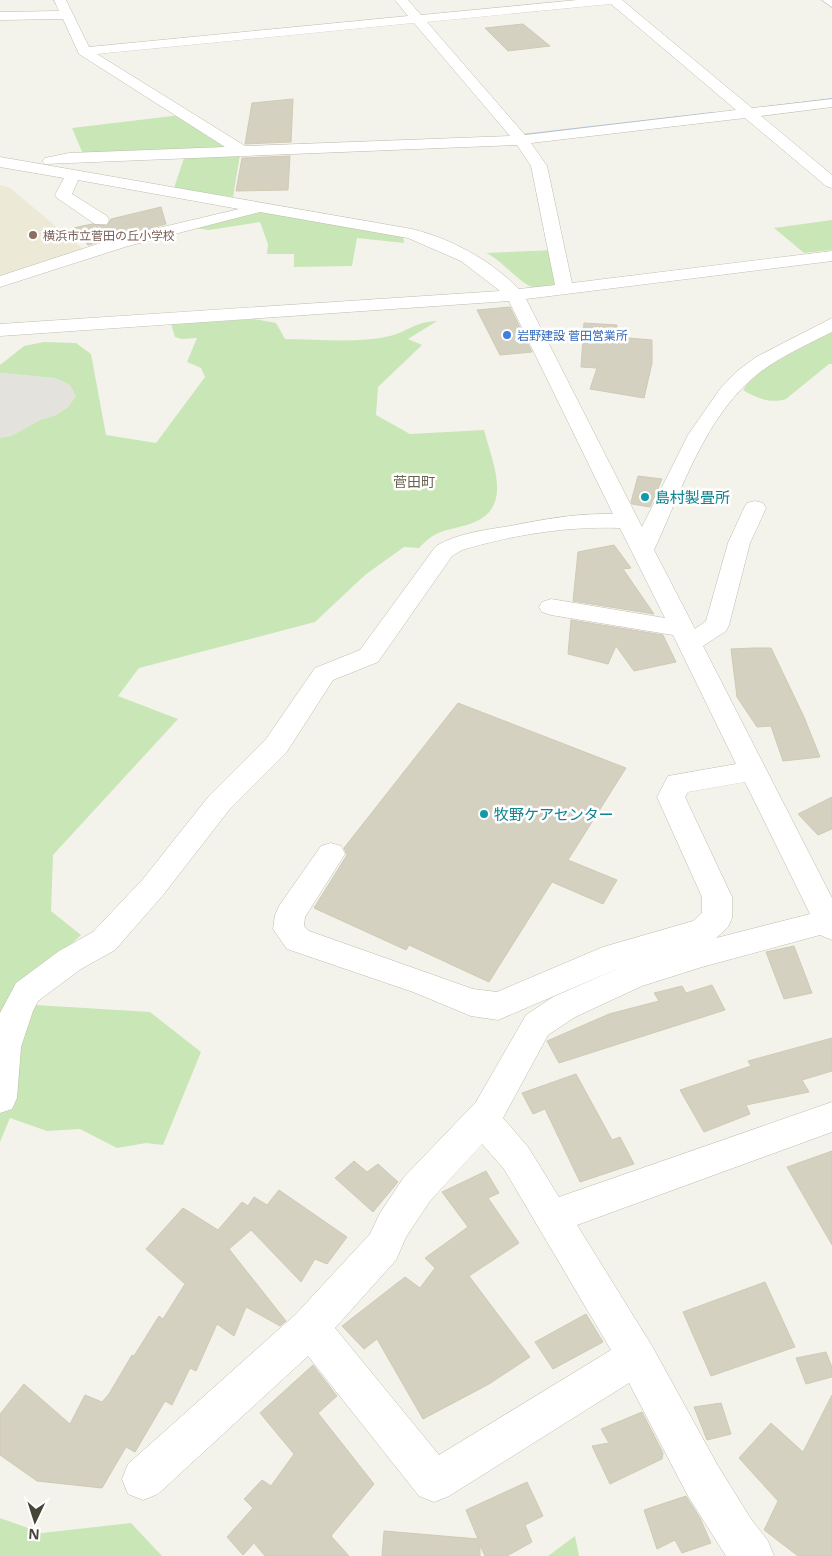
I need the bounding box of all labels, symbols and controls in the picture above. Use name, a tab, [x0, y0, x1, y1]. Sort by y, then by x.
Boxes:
place label: 横浜市立菅田の丘小学校	[43, 227, 175, 244]
marker: 横浜市立菅田の丘小学校	[27, 229, 39, 241]
place label: 岩野建設 菅田営業所	[517, 327, 628, 344]
marker: 岩野建設 菅田営業所	[501, 329, 513, 341]
district label: 菅田町	[393, 472, 435, 491]
place label: 島村製畳所	[655, 487, 730, 507]
marker: 島村製畳所	[639, 491, 651, 503]
place label: 牧野ケアセンター	[494, 804, 614, 824]
marker: 牧野ケアセンター	[478, 808, 490, 820]
north arrow	[10, 1496, 60, 1546]
text: N	[28, 1525, 40, 1544]

